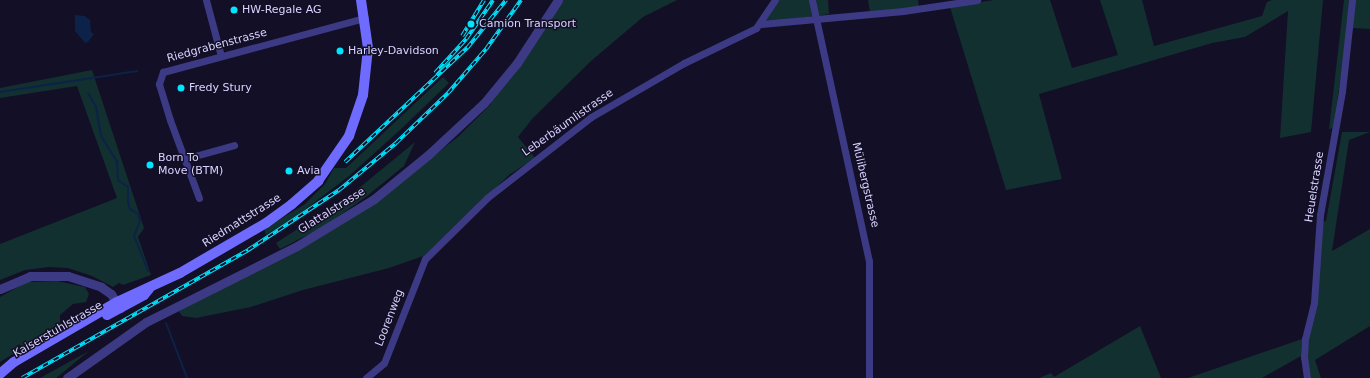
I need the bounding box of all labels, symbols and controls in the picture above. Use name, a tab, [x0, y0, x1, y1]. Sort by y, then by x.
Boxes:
place label: HW-Regale AG	[242, 3, 321, 17]
marker: HW-Regale AG	[229, 5, 239, 15]
place label: Camion Transport	[479, 17, 576, 31]
marker: Camion Transport	[466, 19, 476, 29]
street label: Riedgrabenstrasse	[166, 26, 268, 66]
place label: Harley-Davidson	[348, 44, 439, 58]
marker: Harley-Davidson	[335, 46, 345, 56]
place label: Fredy Stury	[189, 81, 252, 95]
marker: Fredy Stury	[176, 83, 186, 93]
street label: Leberbäumlistrasse	[520, 87, 616, 159]
street label: Mülibergstrasse	[849, 141, 881, 229]
street label: Heuelstrasse	[1303, 151, 1327, 223]
place label: Born To Move (BTM)	[158, 152, 223, 178]
marker: Born To Move (BTM)	[145, 160, 155, 170]
place label: Avia	[297, 164, 320, 178]
marker: Avia	[284, 166, 294, 176]
street label: Glattalstrasse	[296, 185, 368, 237]
street label: Riedmattstrasse	[200, 192, 284, 250]
street label: Loorenweg	[373, 288, 407, 348]
street label: Kaiserstuhlstrasse	[11, 299, 105, 361]

